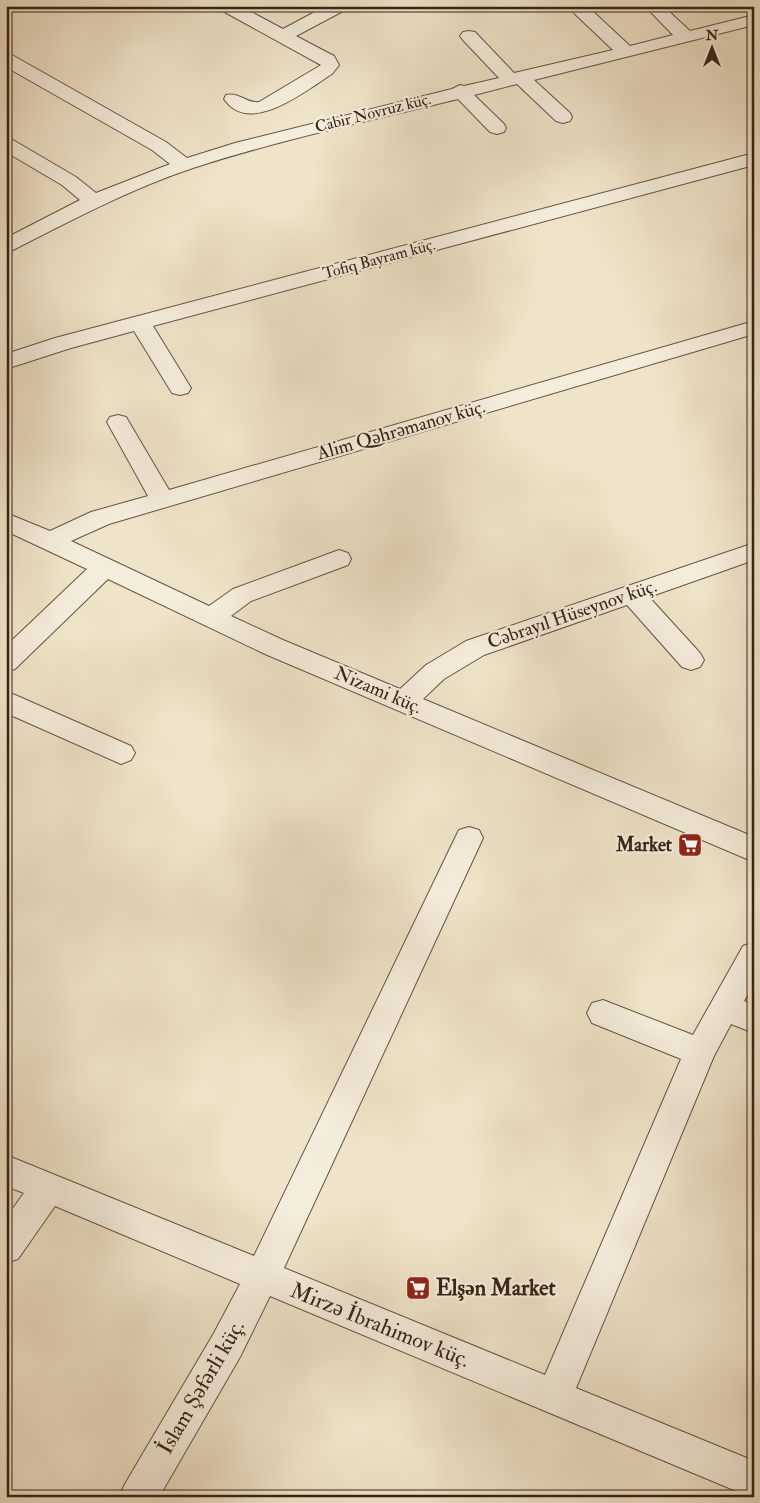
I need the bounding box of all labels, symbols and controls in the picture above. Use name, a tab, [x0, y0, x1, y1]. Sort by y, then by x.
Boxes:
north arrow	[688, 22, 738, 72]
text: N	[705, 27, 719, 44]
street label: Cabir Novruz küç.	[313, 89, 433, 137]
street label: Tofiq Bayram küç.	[321, 234, 437, 284]
street label: Alim Qəhrəmanov küç.	[313, 394, 488, 466]
street label: Cəbrayıl Hüseynov küç.	[484, 574, 660, 654]
street label: Nizami küç.	[331, 661, 425, 719]
supermarket icon: Market	[677, 832, 703, 858]
place label: Market	[615, 833, 673, 857]
place label: Elşən Market	[436, 1274, 556, 1302]
supermarket icon: Elşən Market	[405, 1275, 431, 1301]
street label: Mirzə İbrahimov küç.	[286, 1276, 474, 1374]
street label: İslam Şəfərli küç.	[151, 1315, 251, 1459]

